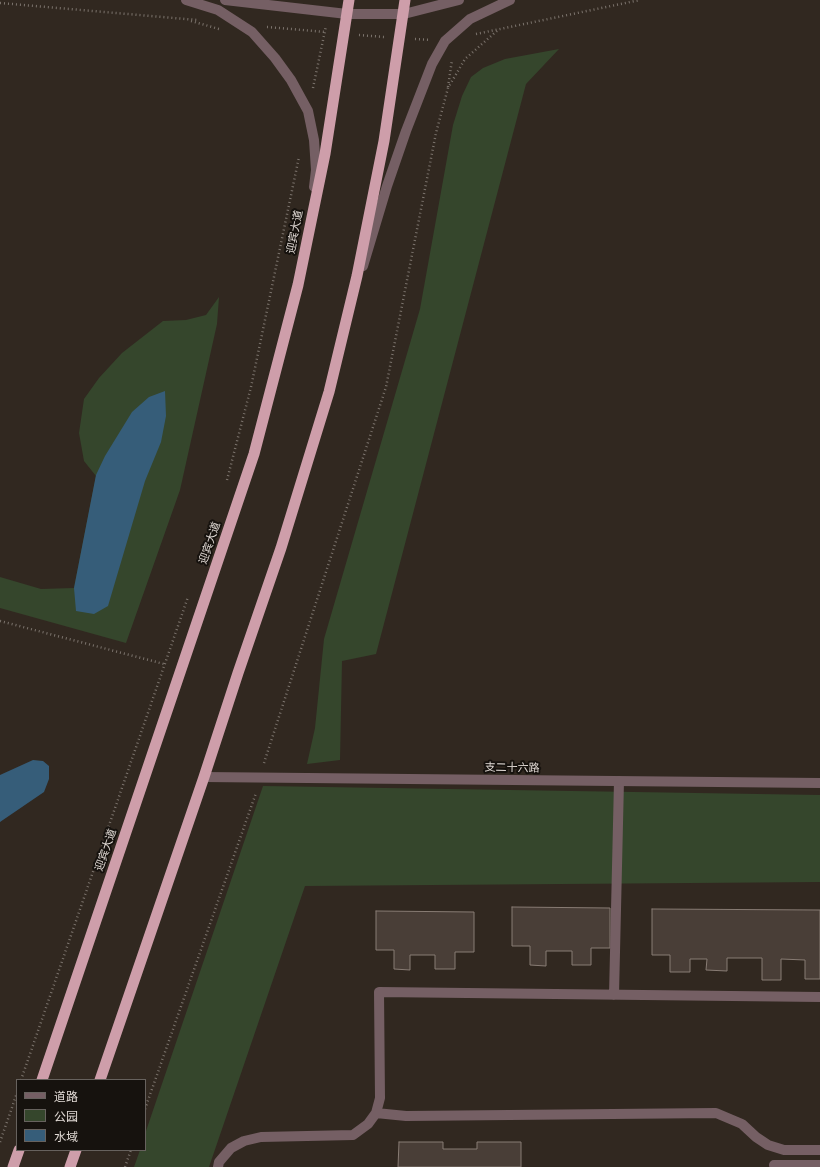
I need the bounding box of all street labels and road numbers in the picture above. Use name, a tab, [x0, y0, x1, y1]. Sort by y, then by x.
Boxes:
street label: 迎宾大道	[284, 209, 306, 255]
street label: 迎宾大道	[197, 520, 223, 566]
street label: 支二十六路	[484, 761, 540, 775]
street label: 迎宾大道	[93, 827, 119, 873]

